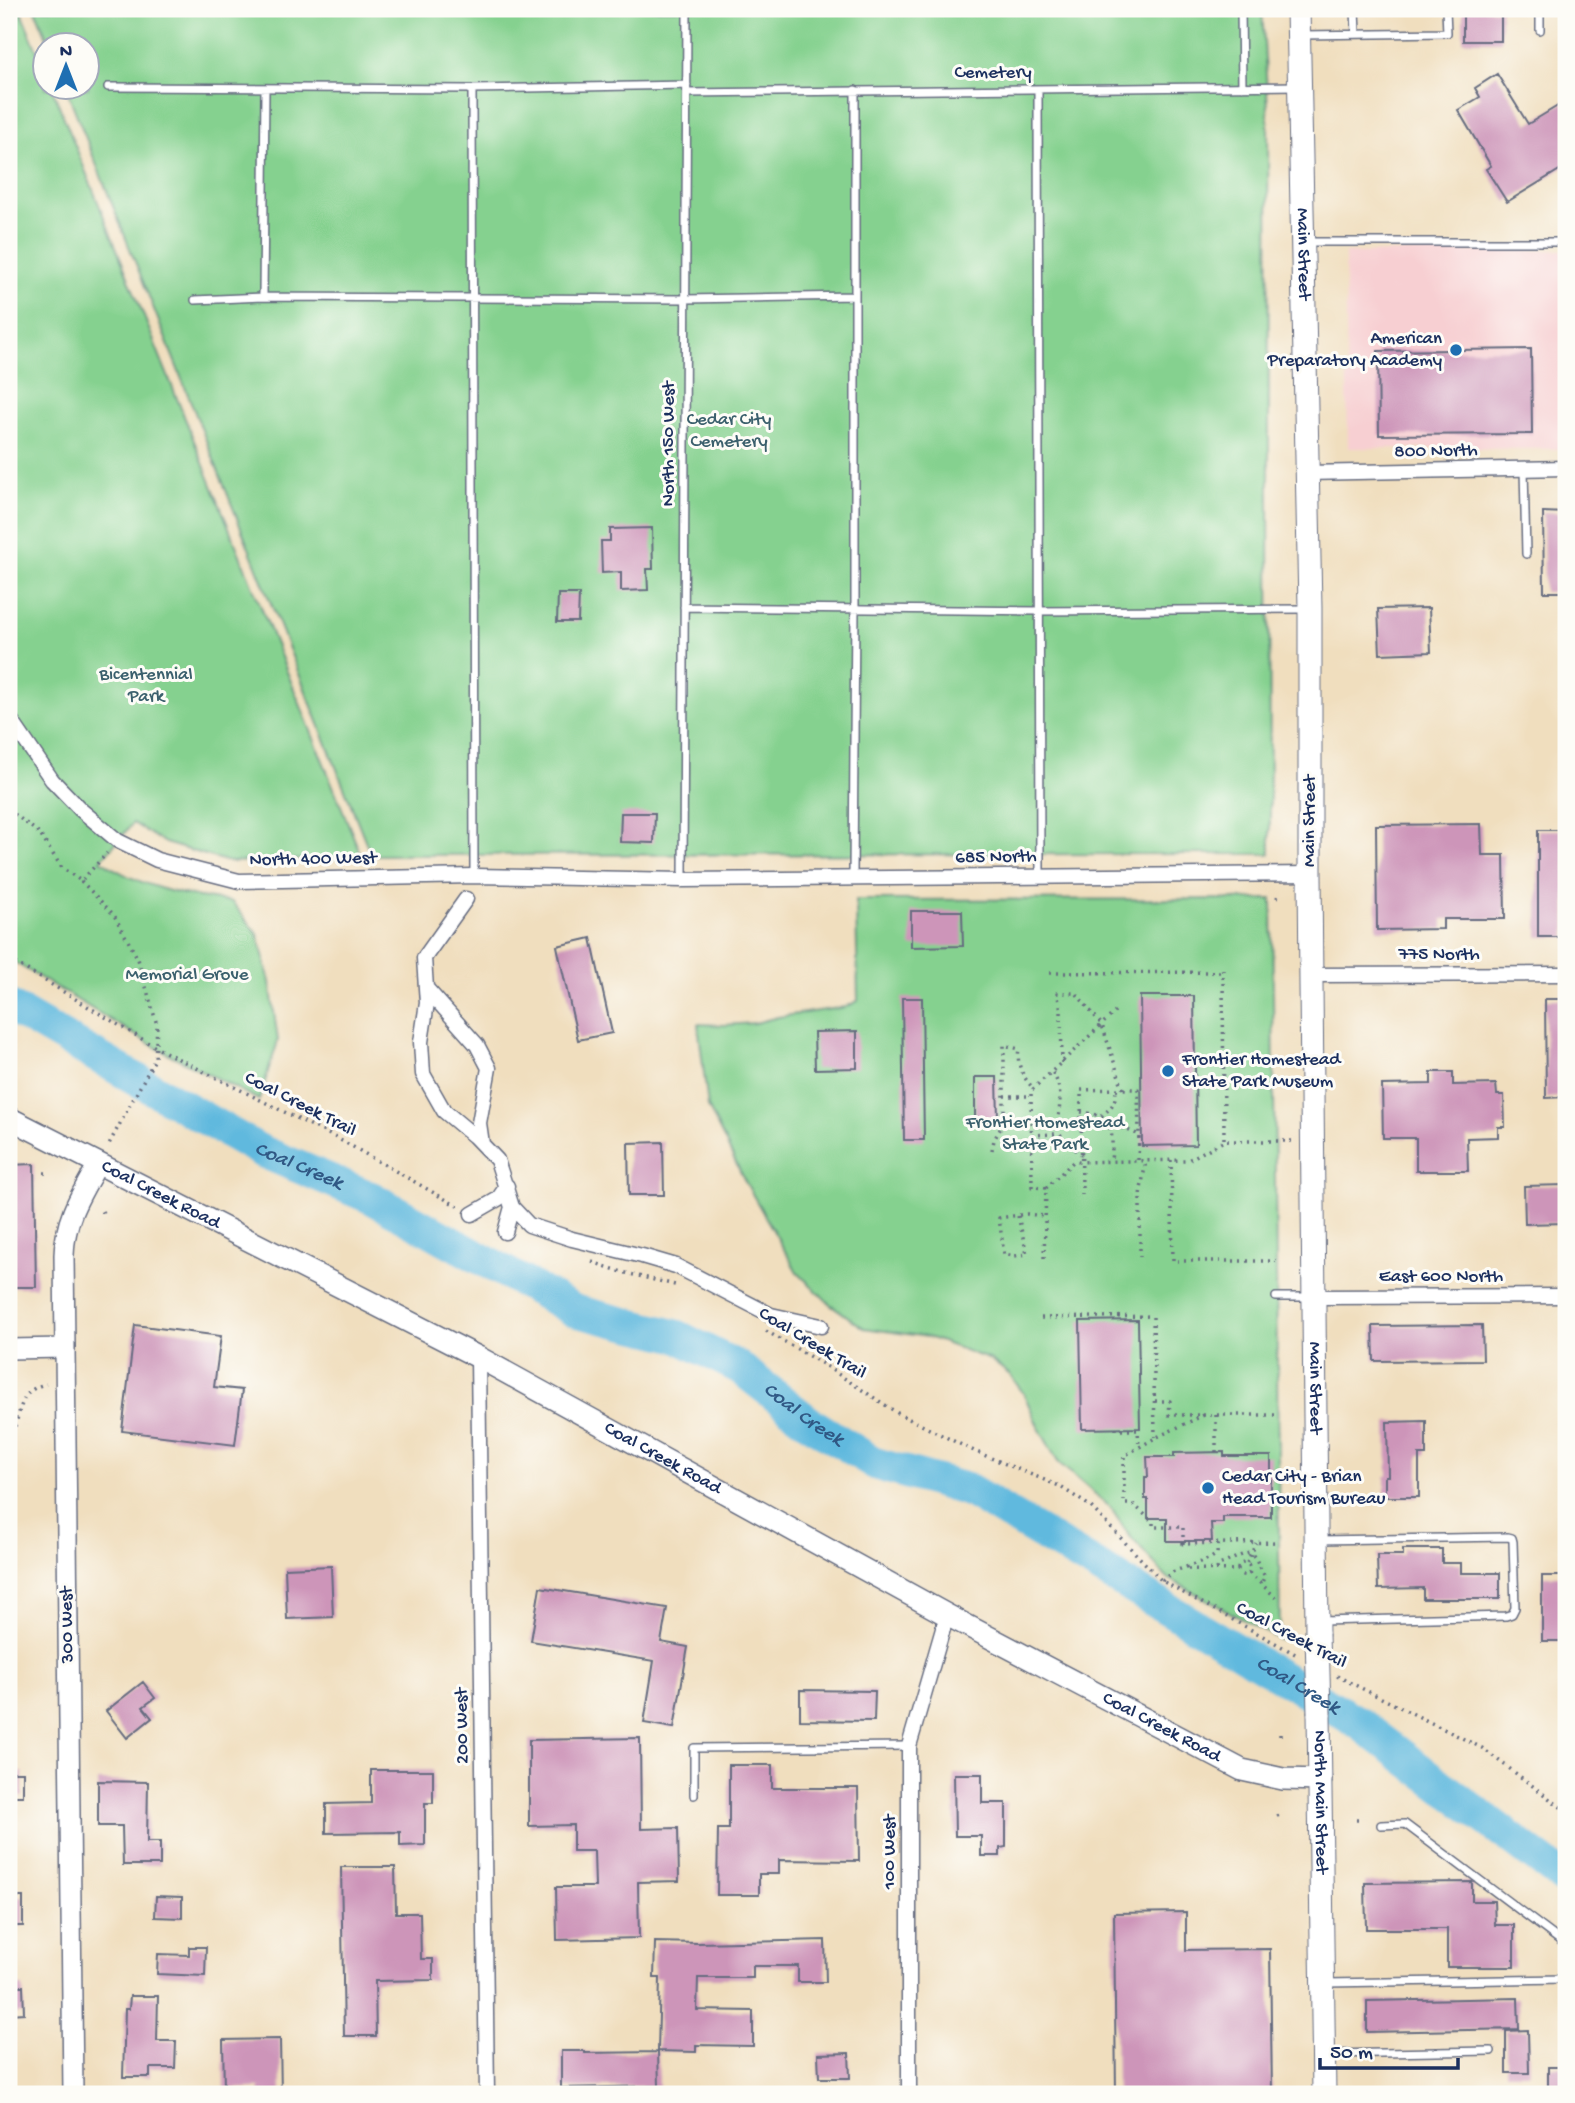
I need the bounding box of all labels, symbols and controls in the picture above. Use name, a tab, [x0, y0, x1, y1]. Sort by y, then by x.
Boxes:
north arrow	[32, 32, 102, 102]
text: N	[60, 41, 72, 64]
street label: Cemetery	[954, 62, 1032, 85]
street label: Main Street	[1290, 208, 1315, 302]
place label: American Preparatory Academy	[1267, 328, 1443, 373]
marker: American Preparatory Academy	[1448, 342, 1464, 358]
street label: North 150 West	[658, 379, 681, 507]
park label: Cedar City Cemetery	[687, 409, 772, 454]
street label: 800 North	[1394, 440, 1478, 464]
park label: Bicentennial Park	[98, 664, 193, 709]
street label: Main Street	[1299, 773, 1322, 867]
street label: 685 North	[955, 846, 1037, 870]
street label: North 400 West	[249, 847, 379, 873]
street label: 775 North	[1397, 944, 1480, 967]
park label: Memorial Grove	[125, 964, 249, 987]
place label: Frontier Homestead State Park Museum	[1181, 1049, 1342, 1094]
marker: Frontier Homestead State Park Museum	[1160, 1063, 1176, 1079]
street label: Coal Creek Trail	[240, 1067, 360, 1143]
park label: Frontier Homestead State Park	[965, 1112, 1126, 1157]
water label: Coal Creek	[249, 1137, 348, 1197]
street label: Coal Creek Road	[97, 1155, 226, 1236]
street label: East 600 North	[1379, 1266, 1503, 1289]
street label: Coal Creek Trail	[754, 1303, 870, 1385]
street label: Main Street	[1303, 1342, 1327, 1436]
water label: Coal Creek	[757, 1378, 850, 1454]
street label: Coal Creek Road	[600, 1417, 727, 1501]
place label: Cedar City - Brian Head Tourism Bureau	[1222, 1466, 1385, 1511]
marker: Cedar City - Brian Head Tourism Bureau	[1200, 1480, 1216, 1496]
street label: 300 West	[56, 1584, 80, 1665]
street label: Coal Creek Trail	[1232, 1597, 1350, 1675]
water label: Coal Creek	[1251, 1652, 1346, 1722]
street label: 200 West	[451, 1686, 475, 1764]
street label: Coal Creek Road	[1098, 1687, 1226, 1769]
street label: North Main Street	[1308, 1730, 1333, 1876]
street label: 100 West	[879, 1813, 902, 1890]
scale bar	[1320, 2026, 1458, 2070]
text: 50 m	[1330, 2042, 1373, 2067]

